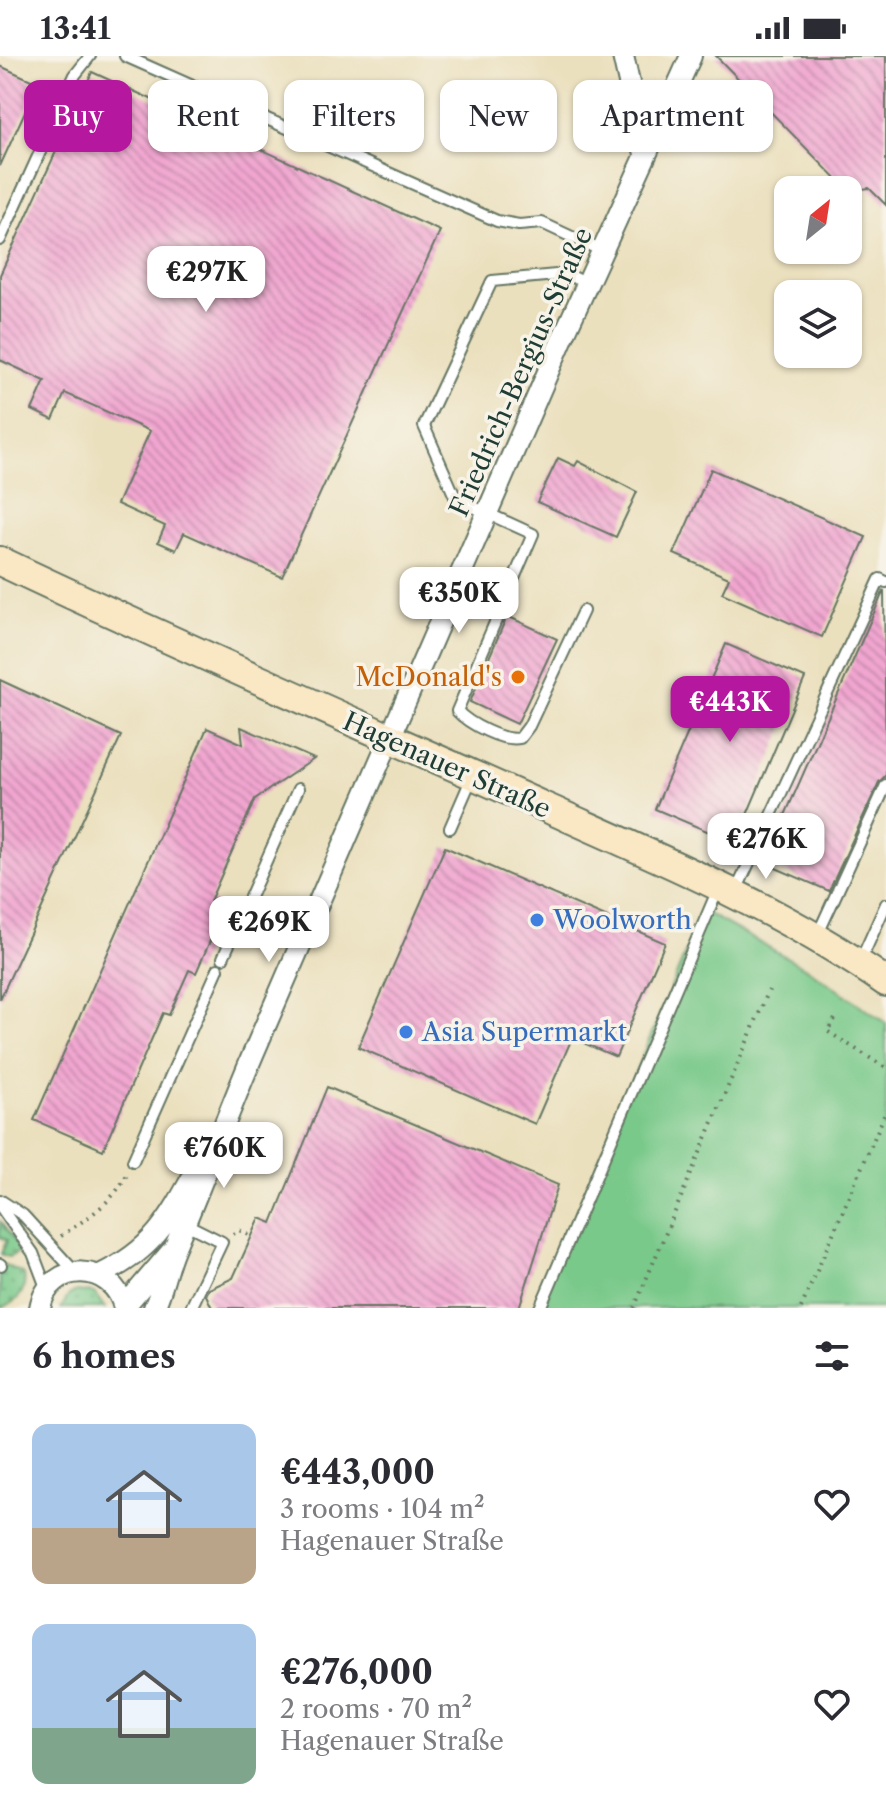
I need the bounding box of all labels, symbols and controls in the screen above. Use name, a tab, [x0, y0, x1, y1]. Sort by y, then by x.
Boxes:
text: 13:41	[40, 10, 111, 47]
chip: Buy	[24, 80, 132, 152]
chip: Rent	[148, 80, 268, 152]
chip: Filters	[284, 80, 424, 152]
chip: New	[440, 80, 557, 152]
chip: Apartment	[573, 80, 773, 152]
north arrow	[774, 176, 862, 264]
map controls	[774, 176, 862, 368]
street label: Friedrich-Bergius-Straße	[443, 223, 599, 521]
pin: €297K	[150, 246, 262, 314]
text: €297K	[165, 256, 247, 288]
button: layers	[774, 280, 862, 368]
pin: €350K	[403, 567, 515, 635]
text: €350K	[418, 577, 500, 609]
place label: McDonald's	[355, 661, 502, 693]
marker: McDonald's	[509, 668, 527, 686]
pin: €443K	[674, 676, 786, 744]
text: €443K	[689, 686, 771, 718]
street label: Hagenauer Straße	[338, 705, 556, 825]
pin: €276K	[710, 813, 822, 881]
text: €276K	[725, 823, 807, 855]
pin: €269K	[213, 896, 325, 964]
place label: Woolworth	[552, 904, 692, 936]
text: €269K	[227, 906, 311, 938]
marker: Woolworth	[528, 911, 546, 929]
place label: Asia Supermarkt	[421, 1016, 628, 1048]
marker: Asia Supermarkt	[397, 1023, 415, 1041]
pin: €760K	[168, 1122, 280, 1190]
text: €760K	[183, 1132, 265, 1164]
icon: filters	[810, 1334, 854, 1378]
text: 6 homes	[32, 1335, 176, 1377]
text: €443,000	[280, 1451, 435, 1493]
icon: home	[96, 1456, 192, 1552]
icon: heart	[810, 1482, 854, 1526]
text: 3 rooms · 104 m²	[280, 1493, 485, 1525]
text: Hagenauer Straße	[280, 1525, 504, 1557]
text: €276,000	[280, 1651, 433, 1693]
icon: home	[96, 1656, 192, 1752]
icon: heart	[810, 1682, 854, 1726]
text: 2 rooms · 70 m²	[280, 1693, 472, 1725]
text: Hagenauer Straße	[280, 1725, 504, 1757]

